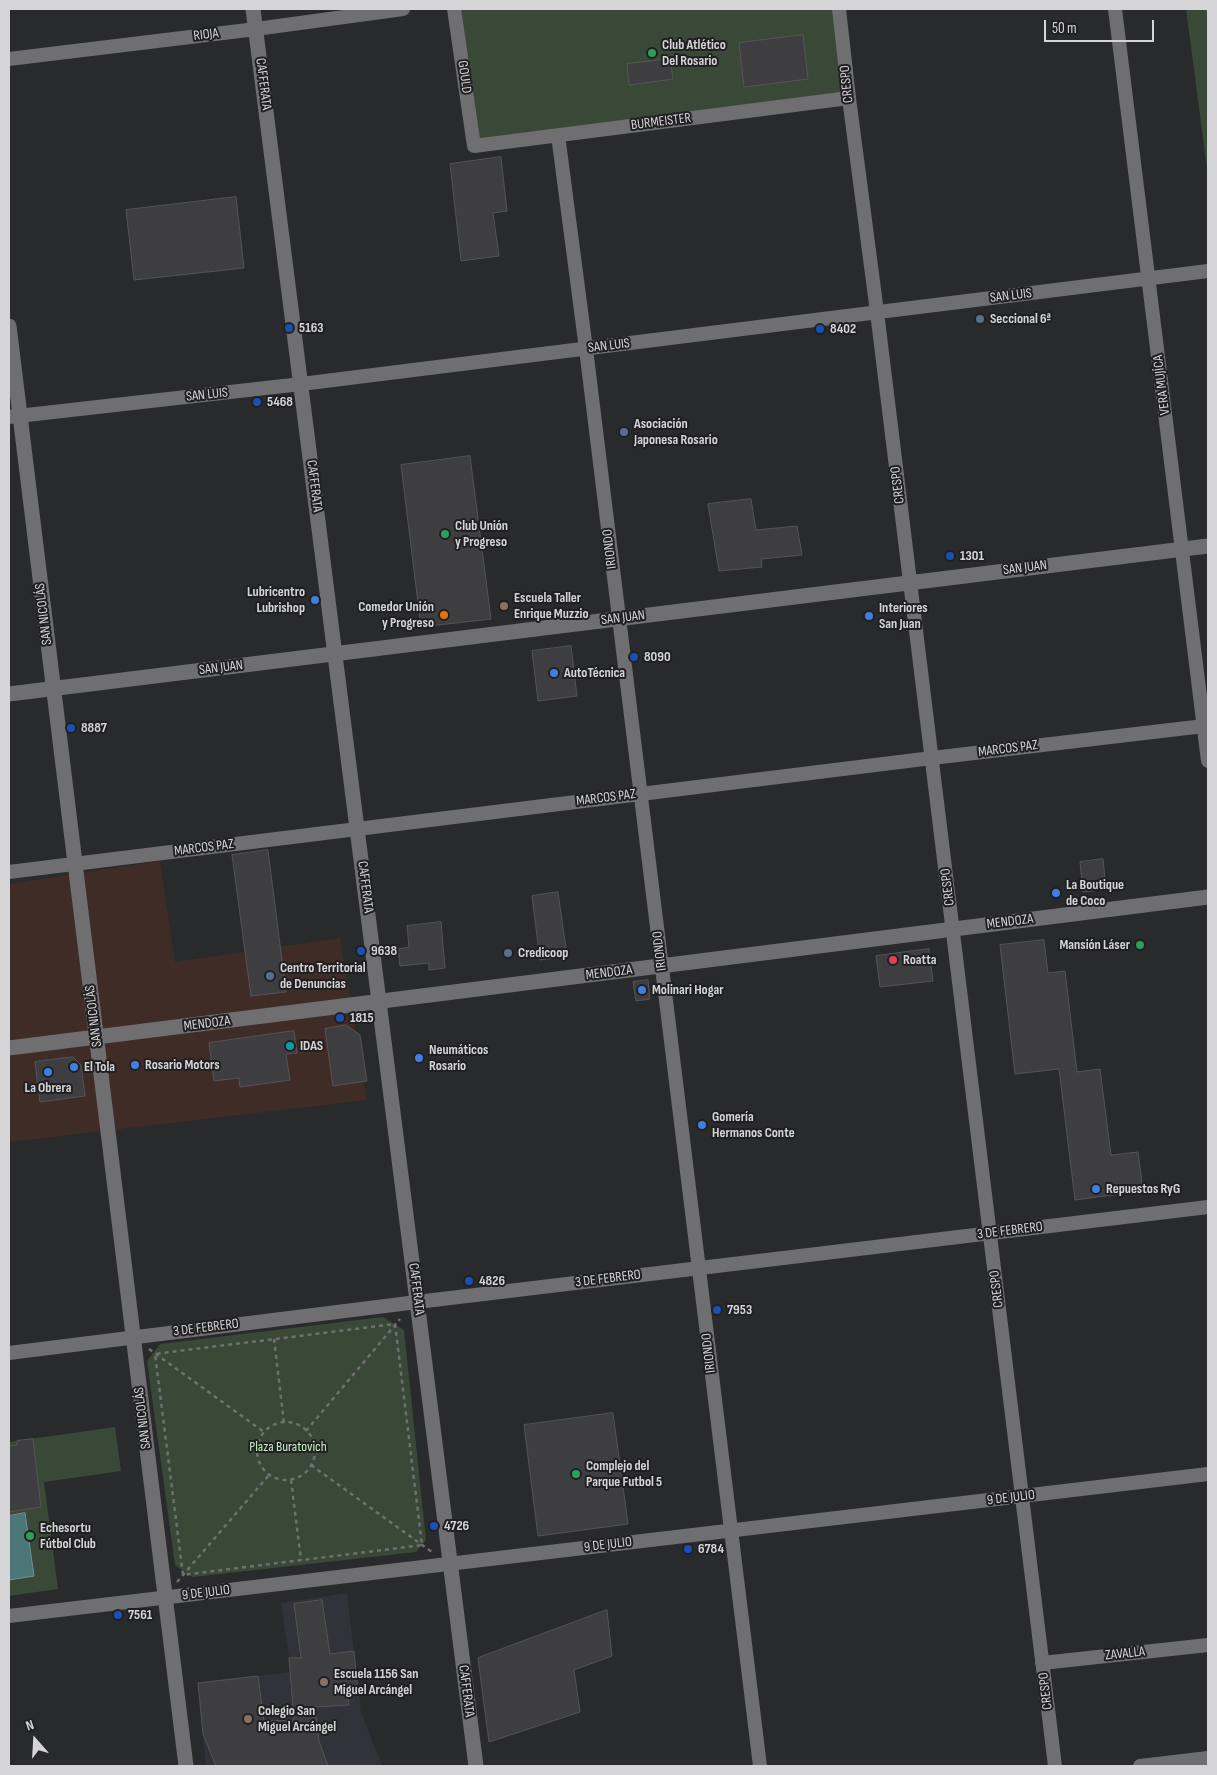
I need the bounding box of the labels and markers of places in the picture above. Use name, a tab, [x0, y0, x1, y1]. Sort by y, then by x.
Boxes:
place label: Club Atlético Del Rosario	[662, 37, 726, 70]
marker: Club Atlético Del Rosario	[646, 47, 658, 59]
place label: Seccional 6ª	[990, 311, 1051, 327]
marker: Seccional 6ª	[974, 313, 986, 325]
place label: 5163	[299, 320, 323, 336]
place label: 8402	[830, 321, 856, 337]
marker: 5163	[283, 322, 295, 334]
marker: 8402	[814, 323, 826, 335]
place label: 5468	[267, 394, 293, 410]
marker: 5468	[251, 396, 263, 408]
place label: Asociación Japonesa Rosario	[634, 416, 718, 448]
marker: Asociación Japonesa Rosario	[618, 426, 630, 438]
place label: Club Unión y Progreso	[455, 518, 508, 550]
marker: Club Unión y Progreso	[439, 528, 451, 540]
place label: 1301	[960, 548, 984, 564]
marker: 1301	[944, 550, 956, 562]
place label: Lubricentro Lubrishop	[247, 584, 305, 616]
place label: Escuela Taller Enrique Muzzio	[514, 590, 589, 622]
marker: Lubricentro Lubrishop	[309, 594, 321, 606]
place label: Comedor Unión y Progreso	[358, 599, 434, 632]
marker: Escuela Taller Enrique Muzzio	[498, 600, 510, 612]
place label: Interiores San Juan	[879, 600, 928, 632]
marker: Comedor Unión y Progreso	[438, 609, 450, 621]
marker: Interiores San Juan	[863, 610, 875, 622]
place label: 8090	[644, 649, 671, 665]
marker: 8090	[628, 651, 640, 663]
place label: AutoTécnica	[564, 665, 625, 681]
marker: AutoTécnica	[548, 667, 560, 679]
place label: 8887	[81, 720, 107, 736]
marker: 8887	[65, 722, 77, 734]
place label: La Boutique de Coco	[1066, 877, 1124, 910]
marker: La Boutique de Coco	[1050, 887, 1062, 899]
place label: Mansión Láser	[1059, 937, 1130, 953]
marker: Mansión Láser	[1134, 939, 1146, 951]
place label: 9638	[371, 943, 397, 959]
marker: 9638	[355, 945, 367, 957]
place label: Credicoop	[518, 945, 568, 961]
marker: Credicoop	[502, 947, 514, 959]
place label: Roatta	[903, 952, 937, 968]
marker: Roatta	[887, 954, 899, 966]
place label: Centro Territorial de Denuncias	[280, 960, 366, 992]
marker: Centro Territorial de Denuncias	[264, 970, 276, 982]
place label: Molinari Hogar	[652, 982, 723, 998]
marker: Molinari Hogar	[636, 984, 648, 996]
place label: 1815	[350, 1010, 374, 1026]
marker: 1815	[334, 1012, 346, 1024]
place label: IDAS	[300, 1038, 323, 1054]
marker: IDAS	[284, 1040, 296, 1052]
place label: Neumáticos Rosario	[429, 1042, 488, 1074]
marker: Neumáticos Rosario	[413, 1052, 425, 1064]
place label: Rosario Motors	[145, 1057, 220, 1073]
place label: El Tola	[84, 1059, 115, 1075]
marker: Rosario Motors	[129, 1059, 141, 1071]
marker: El Tola	[68, 1061, 80, 1073]
marker: La Obrera	[42, 1066, 54, 1078]
place label: La Obrera	[25, 1080, 71, 1096]
place label: Gomería Hermanos Conte	[712, 1109, 795, 1142]
marker: Gomería Hermanos Conte	[696, 1119, 708, 1131]
place label: Repuestos RyG	[1106, 1181, 1180, 1197]
marker: Repuestos RyG	[1090, 1183, 1102, 1195]
place label: 4826	[479, 1273, 505, 1289]
marker: 4826	[463, 1275, 475, 1287]
place label: 7953	[727, 1302, 752, 1318]
marker: 7953	[711, 1304, 723, 1316]
place label: Complejo del Parque Futbol 5	[586, 1458, 662, 1490]
marker: Complejo del Parque Futbol 5	[570, 1468, 582, 1480]
place label: 4726	[444, 1518, 469, 1534]
place label: Echesortu Fútbol Club	[40, 1520, 96, 1552]
marker: 4726	[428, 1520, 440, 1532]
marker: Echesortu Fútbol Club	[24, 1530, 36, 1542]
place label: 6784	[698, 1541, 724, 1557]
marker: 6784	[682, 1543, 694, 1555]
place label: 7561	[128, 1607, 152, 1623]
marker: 7561	[112, 1609, 124, 1621]
place label: Escuela 1156 San Miguel Arcángel	[334, 1666, 418, 1698]
marker: Escuela 1156 San Miguel Arcángel	[318, 1676, 330, 1688]
place label: Colegio San Miguel Arcángel	[258, 1703, 336, 1735]
marker: Colegio San Miguel Arcángel	[242, 1713, 254, 1725]

